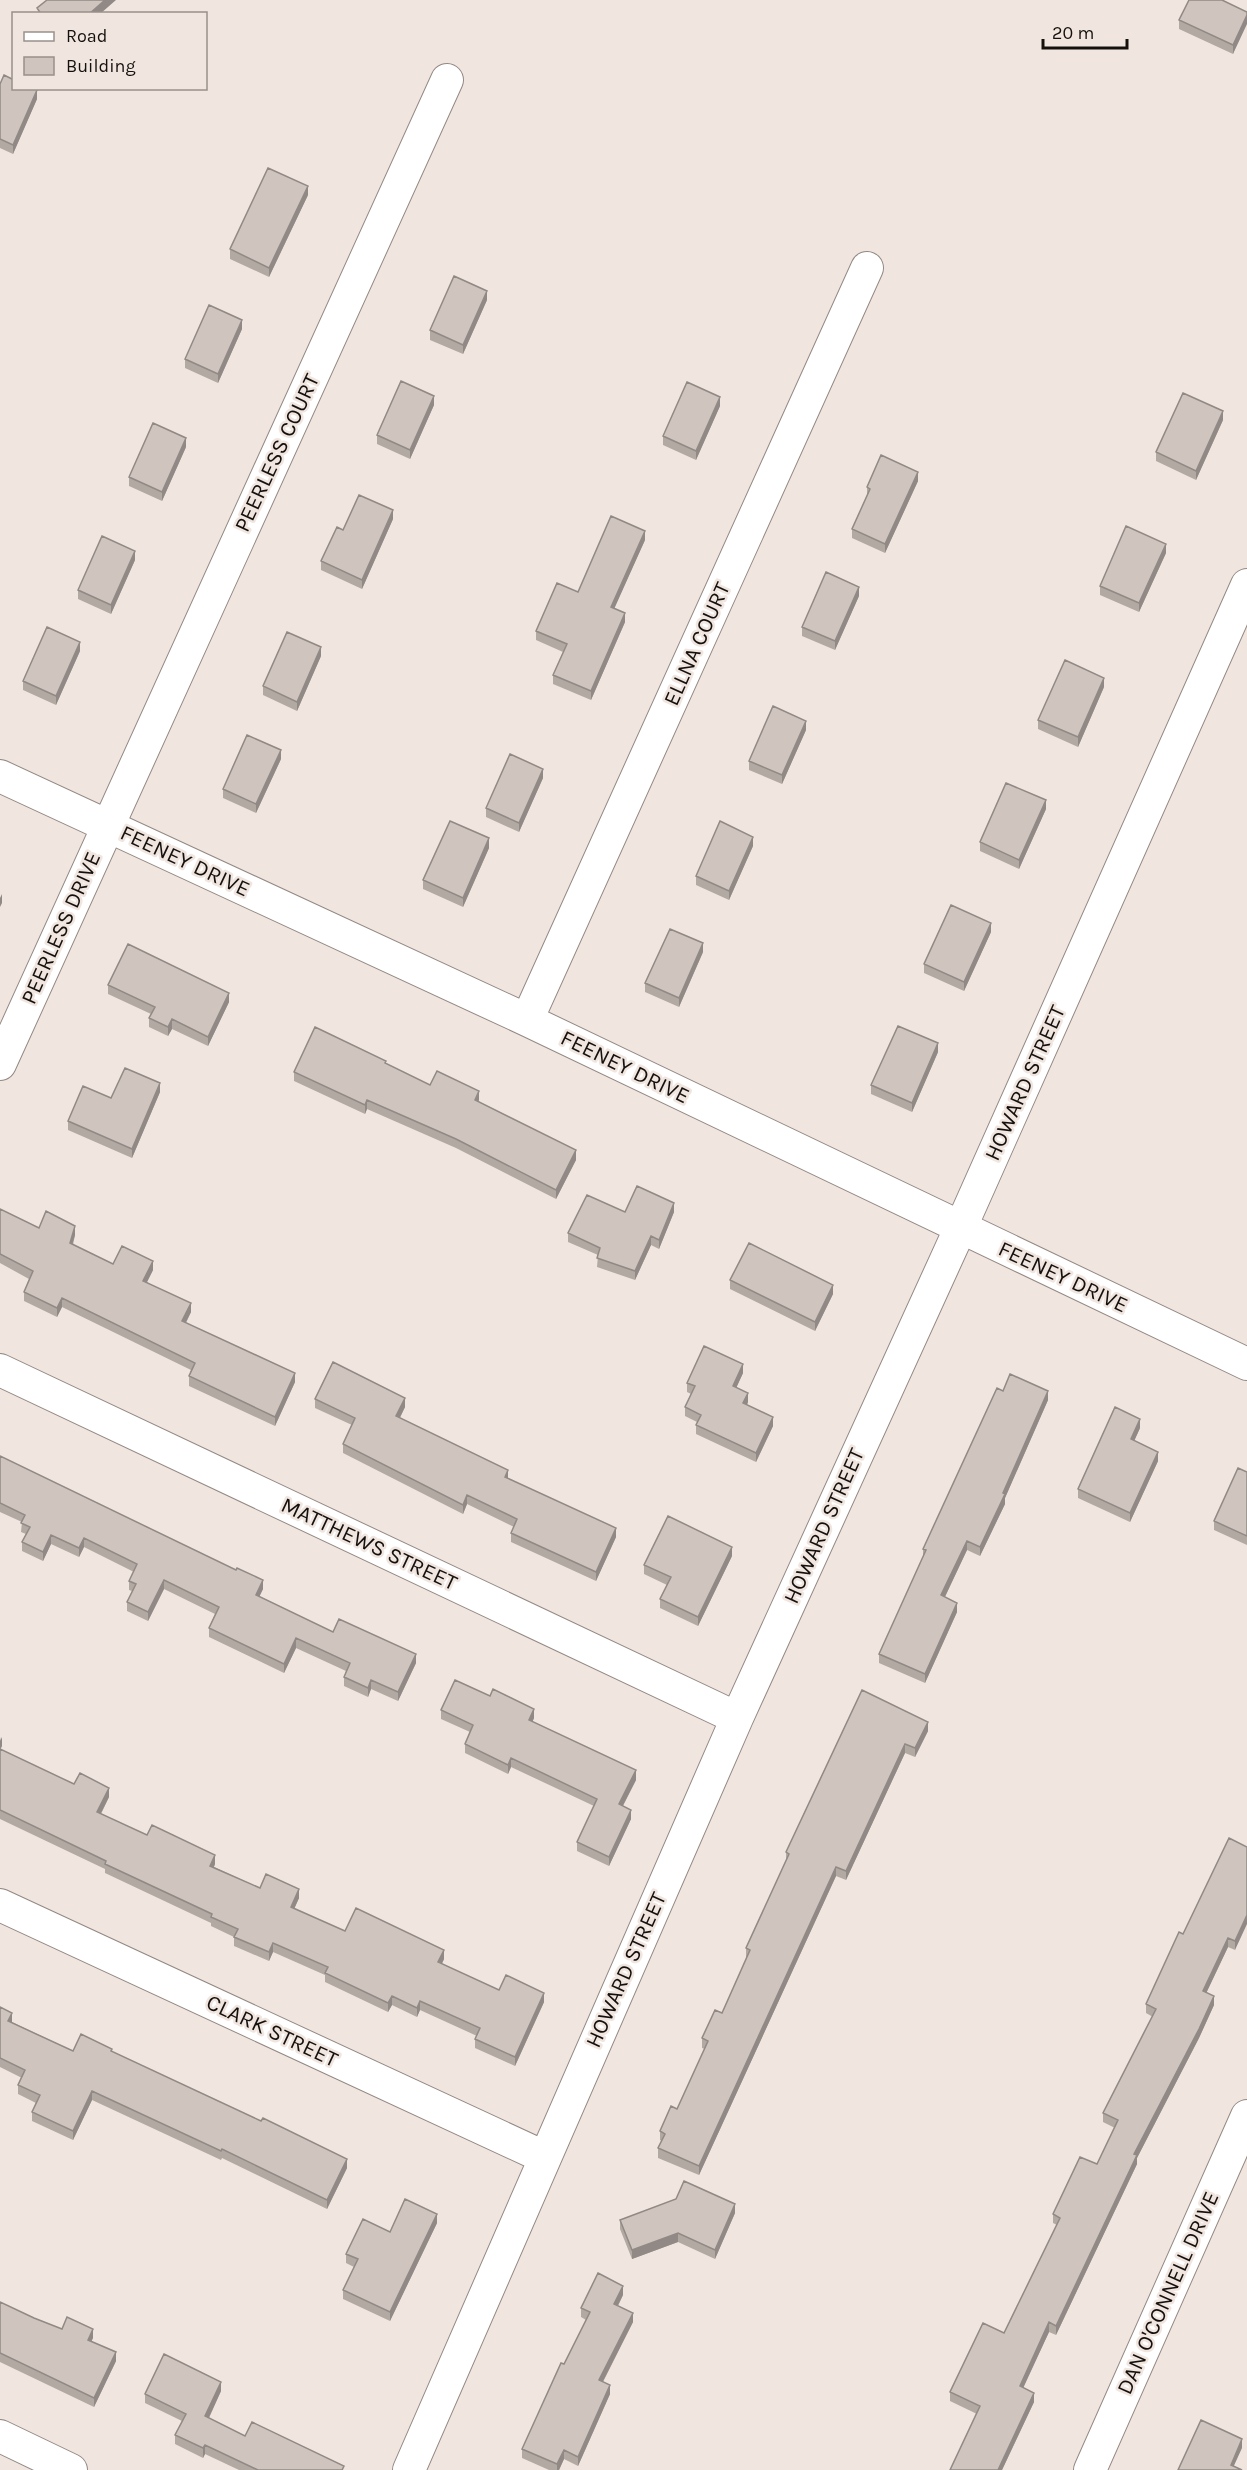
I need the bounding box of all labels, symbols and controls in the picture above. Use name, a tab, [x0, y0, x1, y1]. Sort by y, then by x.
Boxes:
legend	[12, 12, 207, 90]
scale bar	[1043, 12, 1127, 50]
text: 20 m	[1052, 22, 1094, 44]
text: Road	[66, 25, 107, 47]
text: Building	[66, 55, 136, 77]
street label: PEERLESS COURT	[229, 370, 325, 536]
street label: ELLNA COURT	[658, 578, 736, 710]
street label: FEENEY DRIVE	[116, 820, 254, 902]
street label: PEERLESS DRIVE	[16, 848, 106, 1008]
street label: HOWARD STREET	[979, 1001, 1071, 1165]
street label: FEENEY DRIVE	[556, 1025, 694, 1109]
street label: FEENEY DRIVE	[994, 1236, 1132, 1318]
street label: HOWARD STREET	[778, 1444, 870, 1608]
street label: MATTHEWS STREET	[277, 1492, 461, 1596]
street label: HOWARD STREET	[580, 1888, 672, 2052]
street label: CLARK STREET	[202, 1989, 342, 2073]
street label: DAN O'CONNELL DRIVE	[1111, 2187, 1225, 2399]

